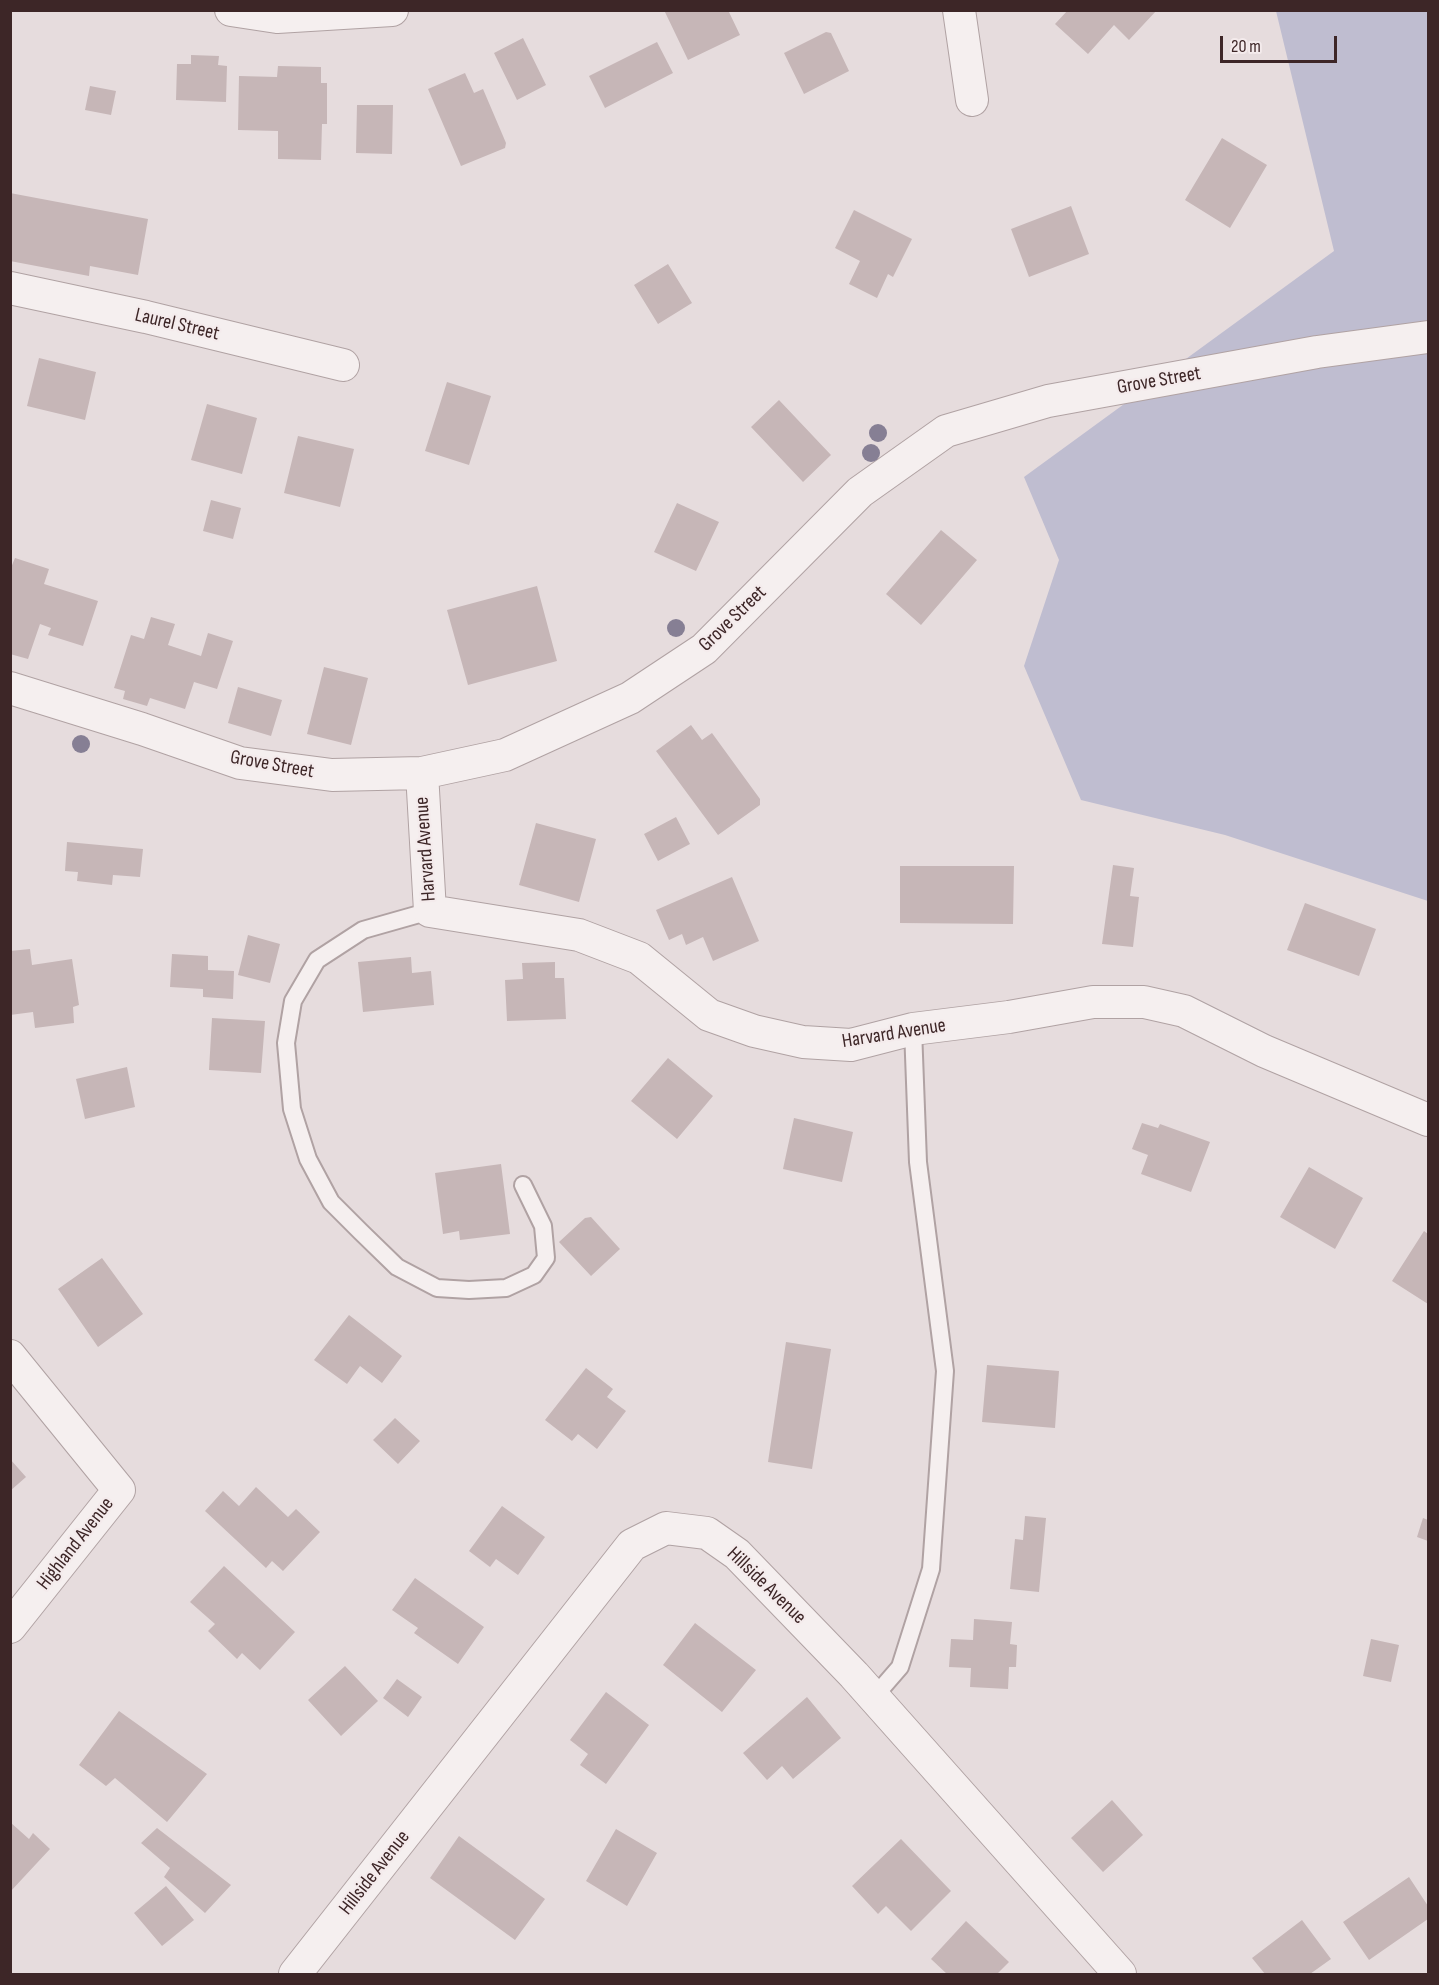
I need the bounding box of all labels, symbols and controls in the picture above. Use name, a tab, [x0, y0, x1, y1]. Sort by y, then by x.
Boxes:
scale bar	[1223, 24, 1340, 62]
text: 20 m	[1231, 36, 1261, 57]
street label: Laurel Street	[132, 304, 222, 346]
street label: Grove Street	[1115, 362, 1203, 400]
street label: Grove Street	[694, 581, 772, 657]
street label: Grove Street	[228, 746, 316, 784]
street label: Harvard Avenue	[410, 796, 442, 902]
street label: Harvard Avenue	[840, 1014, 948, 1054]
street label: Highland Avenue	[32, 1493, 120, 1595]
street label: Hillside Avenue	[721, 1542, 811, 1630]
street label: Hillside Avenue	[335, 1826, 415, 1920]

